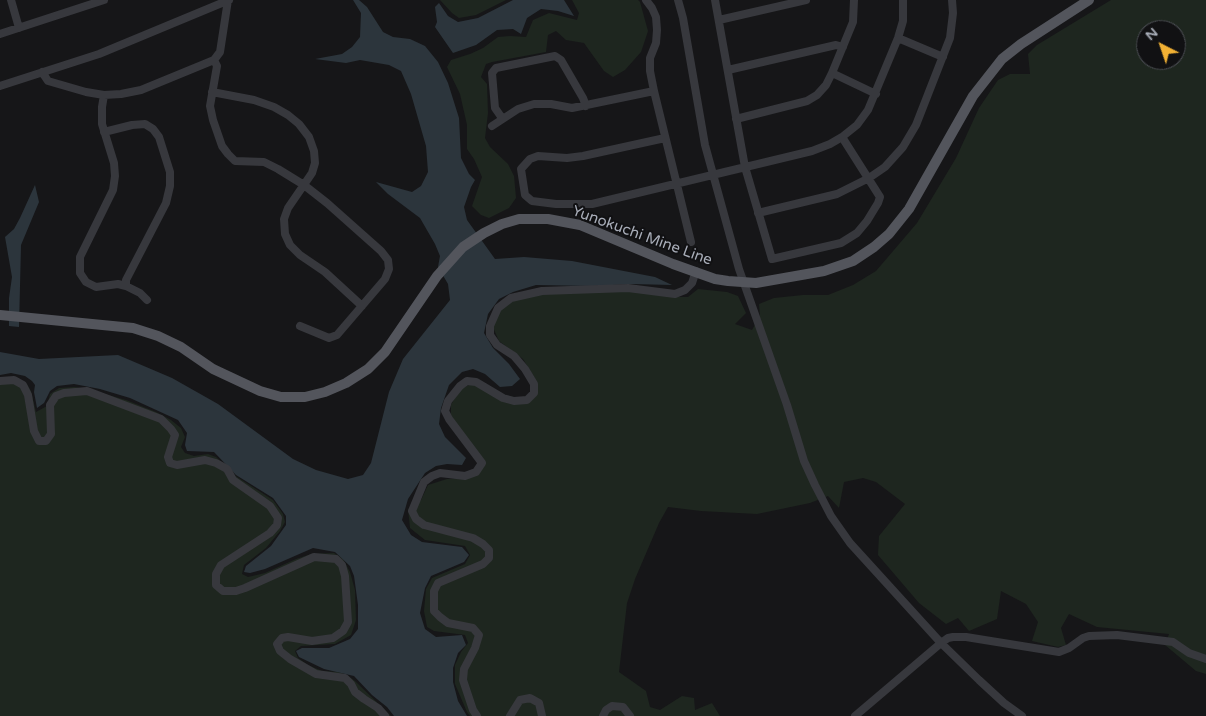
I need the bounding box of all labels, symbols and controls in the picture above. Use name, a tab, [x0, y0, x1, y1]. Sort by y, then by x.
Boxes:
north arrow	[1136, 20, 1186, 70]
text: N	[1142, 24, 1161, 44]
street label: Yunokuchi Mine Line	[570, 202, 714, 270]

